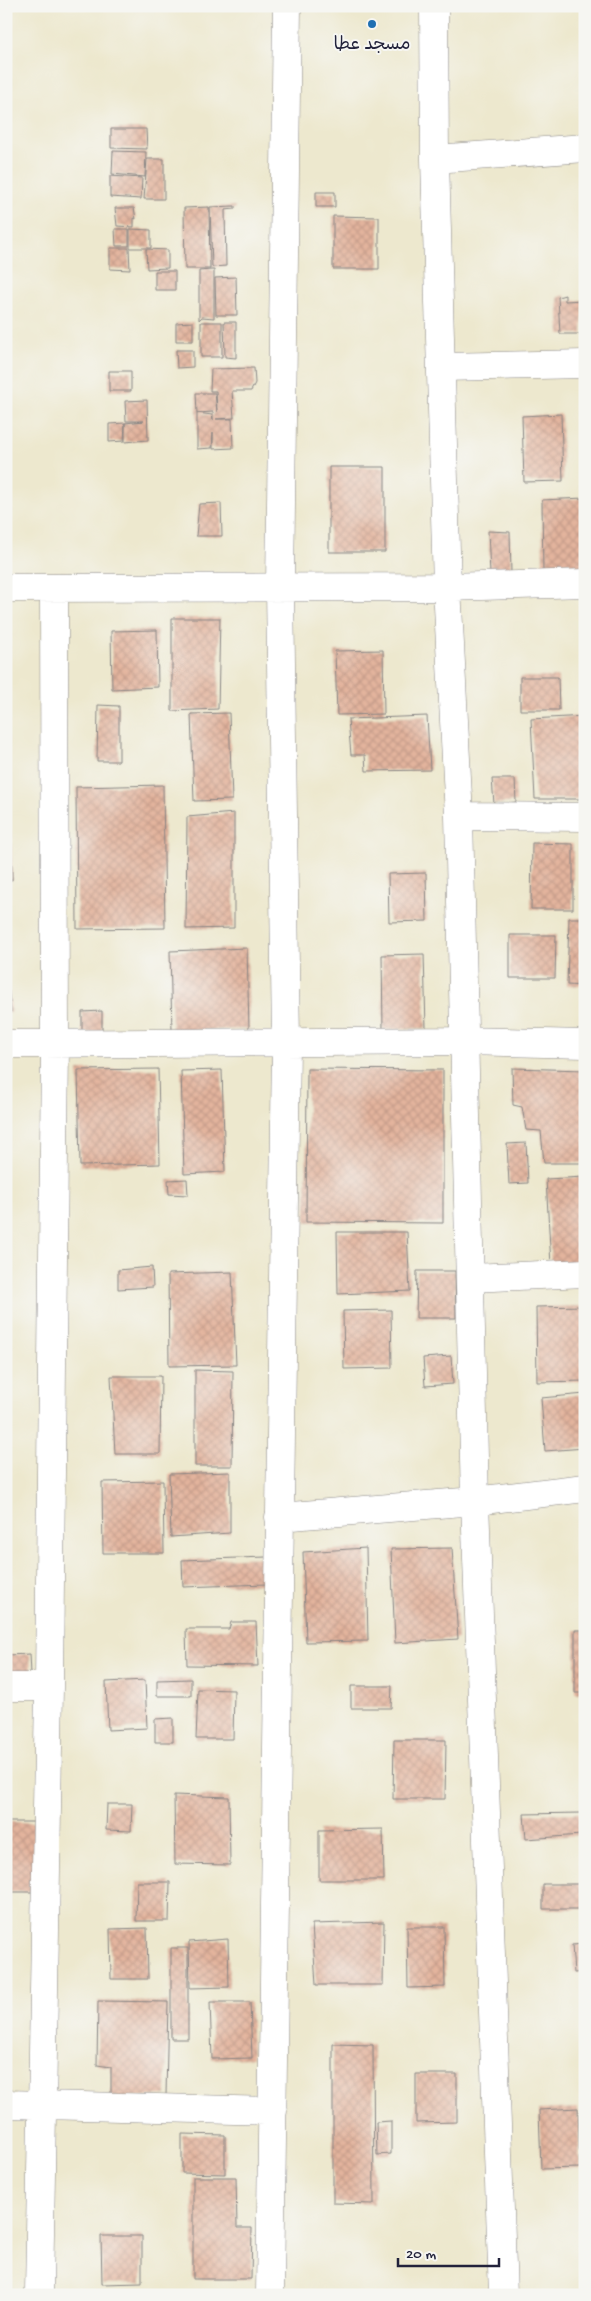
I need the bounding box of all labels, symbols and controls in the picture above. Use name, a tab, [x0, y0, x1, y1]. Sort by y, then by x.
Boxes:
marker: مسجد عطا	[366, 18, 378, 30]
place label: مسجد عطا	[334, 35, 410, 56]
scale bar	[398, 2236, 500, 2268]
text: 20 m	[406, 2246, 436, 2264]

